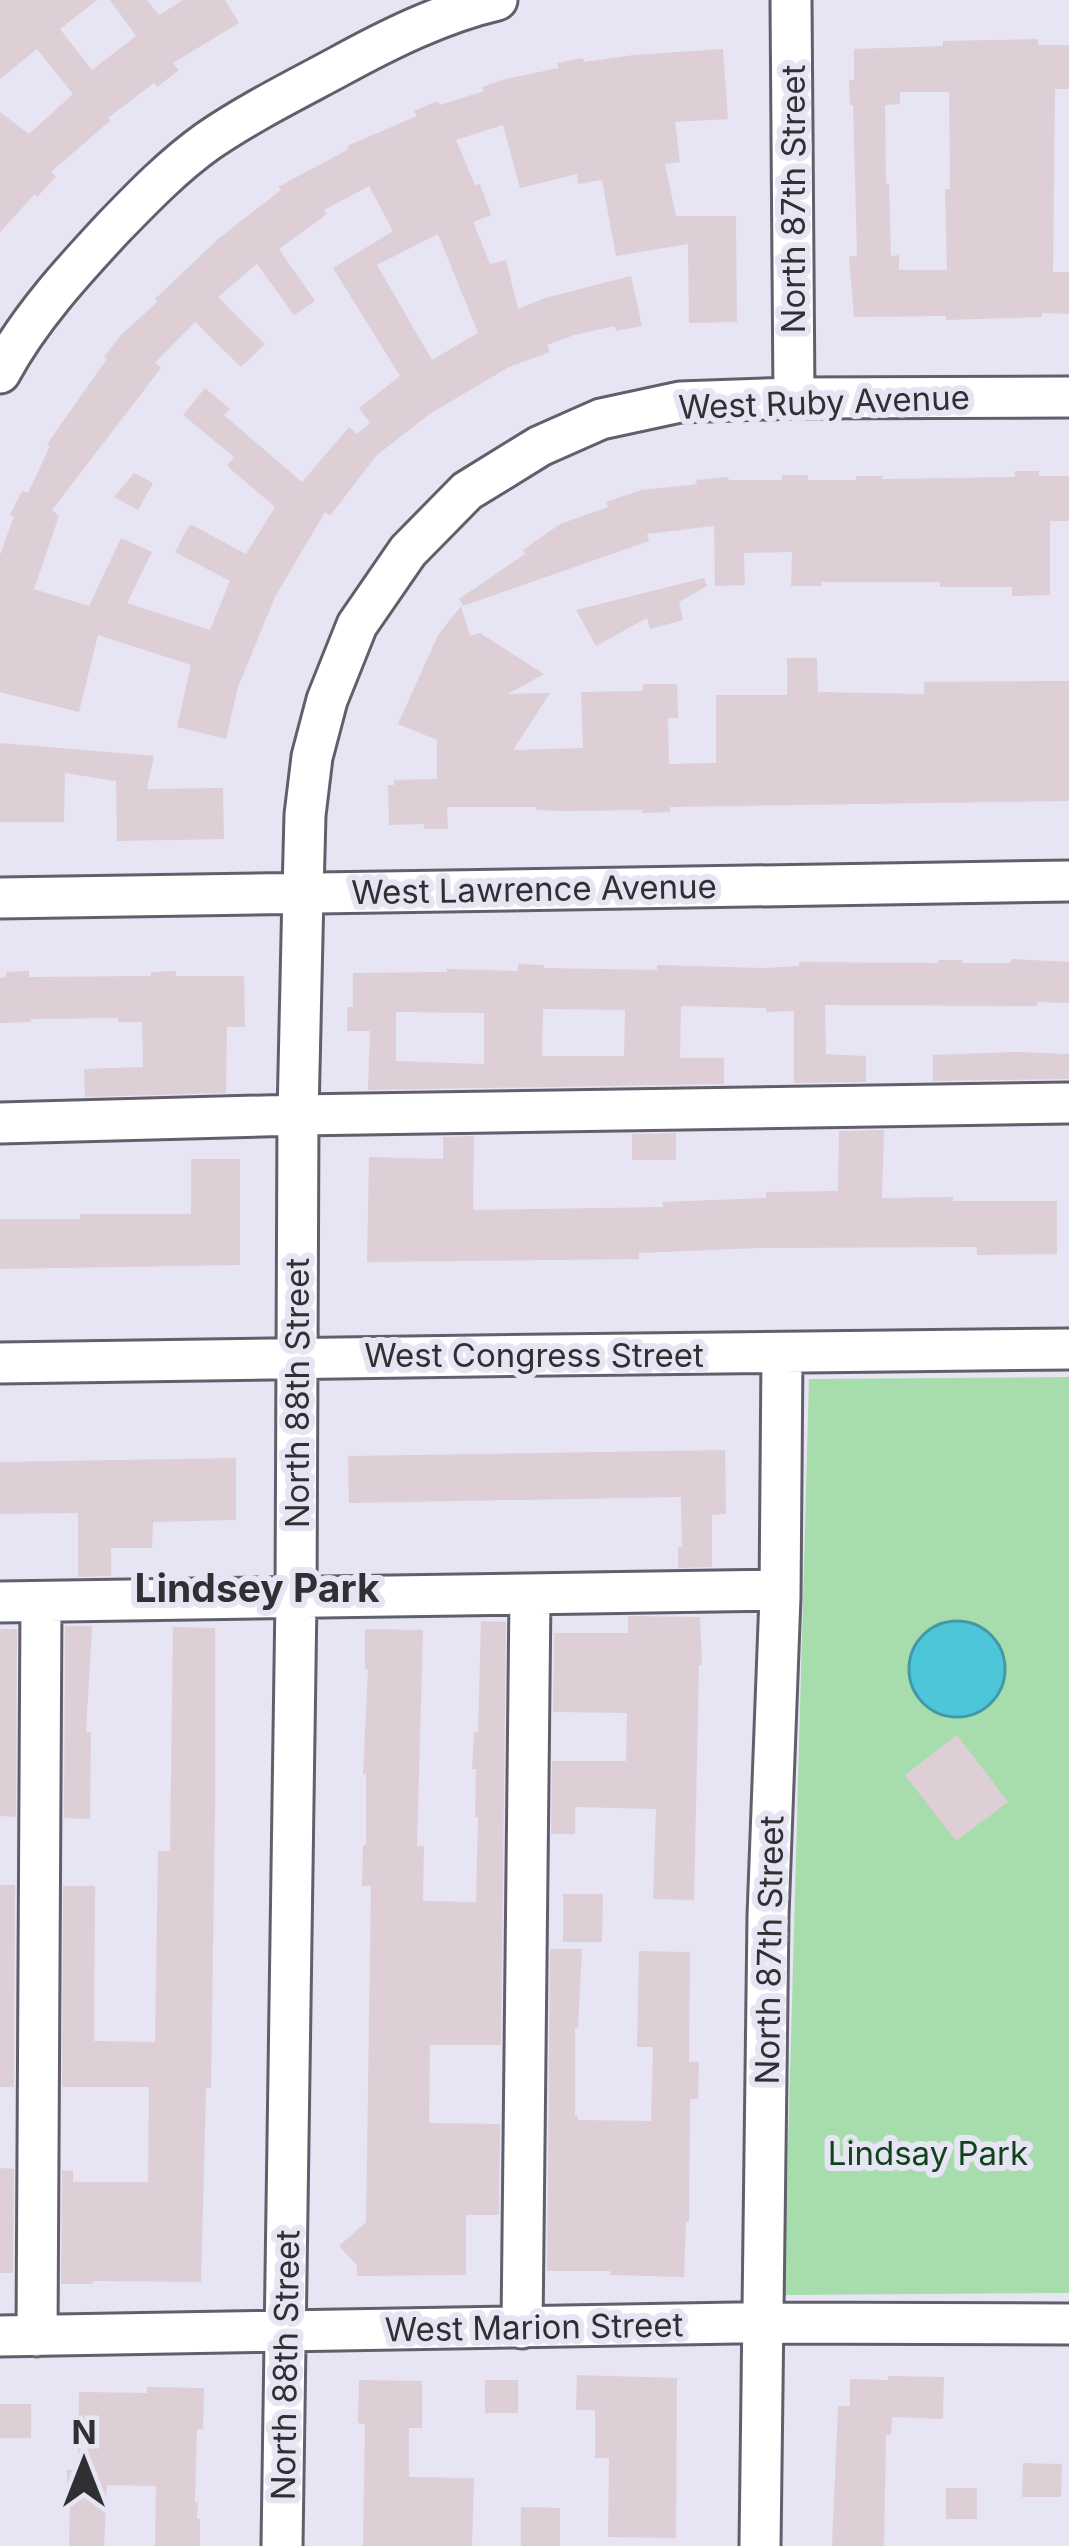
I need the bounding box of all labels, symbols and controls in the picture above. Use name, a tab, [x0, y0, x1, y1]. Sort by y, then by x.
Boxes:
street label: North 87th Street	[773, 64, 813, 333]
street label: West Ruby Avenue	[678, 377, 970, 427]
street label: West Lawrence Avenue	[351, 866, 717, 912]
street label: North 88th Street	[277, 1257, 317, 1528]
street label: West Congress Street	[364, 1335, 704, 1375]
district label: Lindsey Park	[134, 1564, 380, 1611]
street label: North 87th Street	[747, 1815, 791, 2085]
park label: Lindsay Park	[828, 2133, 1028, 2173]
street label: North 88th Street	[263, 2229, 307, 2501]
street label: West Marion Street	[384, 2304, 684, 2350]
north arrow	[24, 2402, 144, 2522]
text: N	[71, 2412, 97, 2452]

